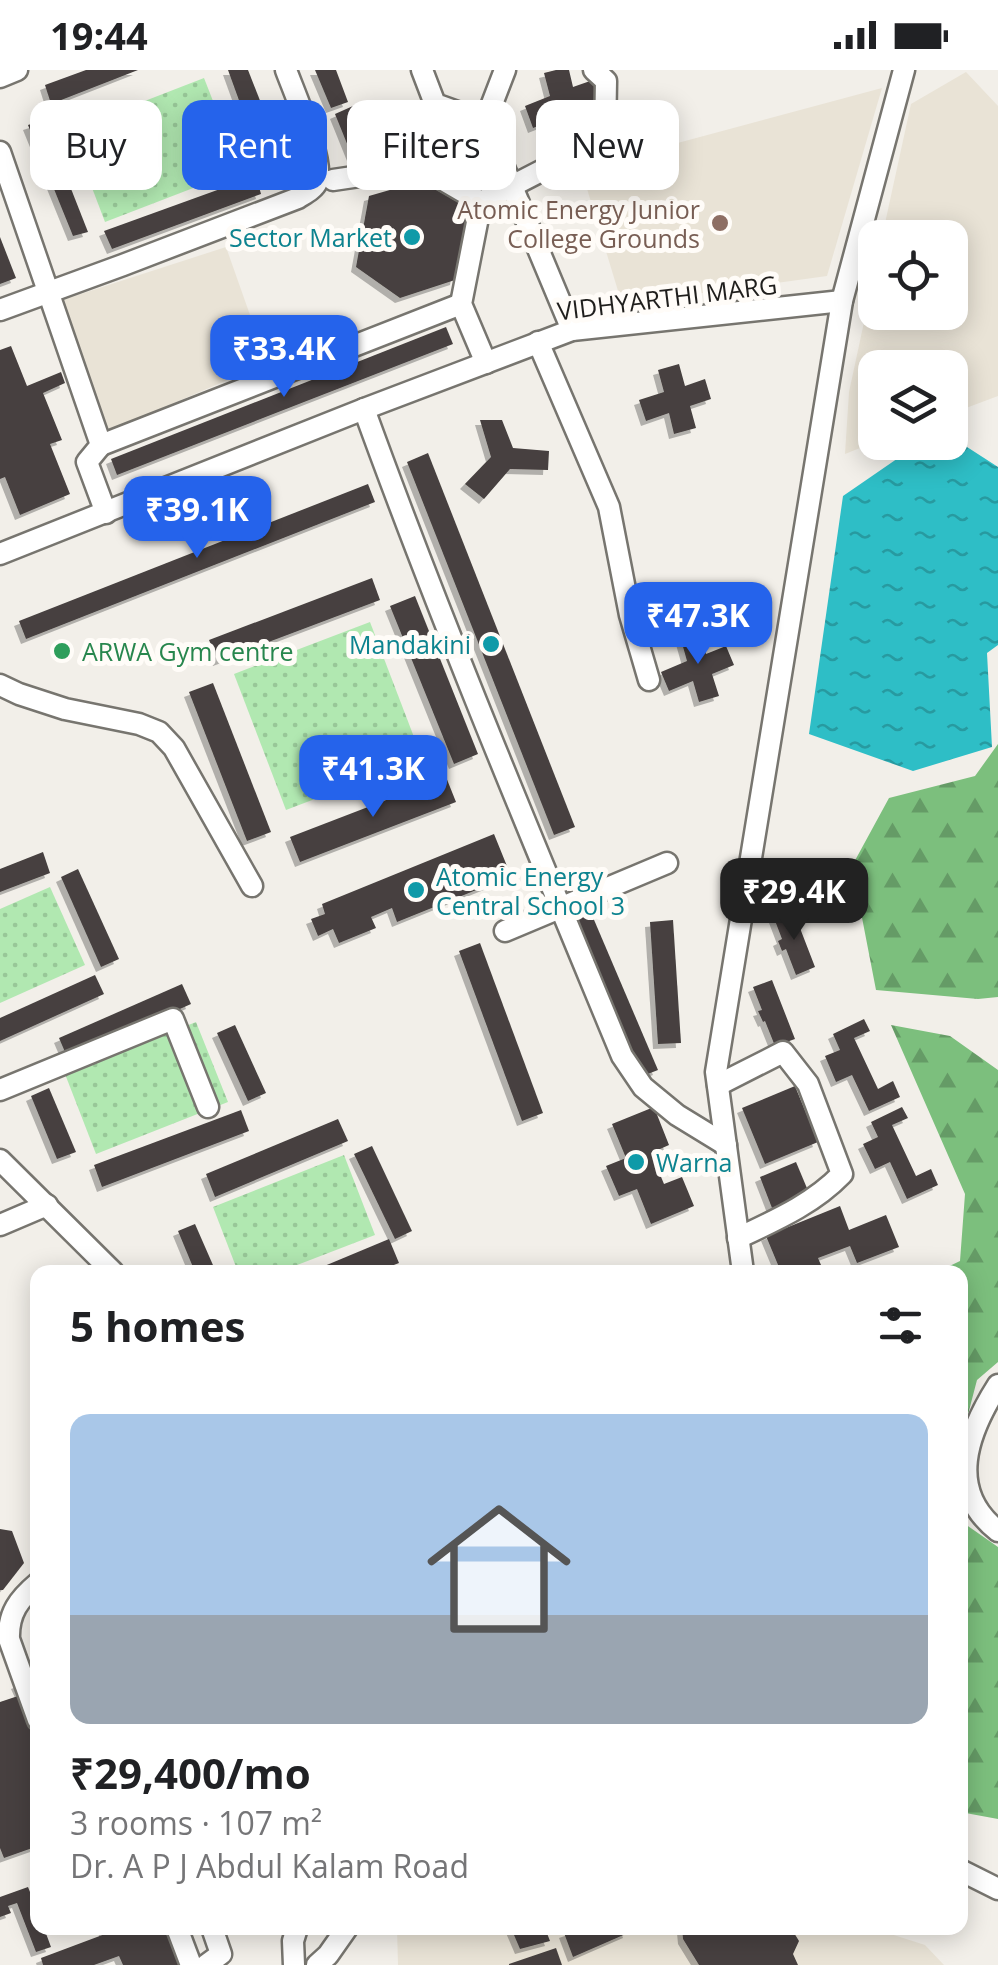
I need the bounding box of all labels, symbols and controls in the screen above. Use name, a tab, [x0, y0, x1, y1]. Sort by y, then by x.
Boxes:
text: 19:44	[50, 9, 148, 61]
chip: Buy	[30, 100, 162, 190]
chip: Rent	[182, 100, 327, 190]
chip: Filters	[347, 100, 516, 190]
chip: New	[536, 100, 679, 190]
place label: Atomic Energy Junior College Grounds	[457, 192, 700, 255]
marker: Atomic Energy Junior College Grounds	[709, 212, 731, 234]
place label: Sector Market	[229, 220, 392, 254]
map controls	[858, 220, 968, 460]
button: locate	[858, 220, 968, 330]
marker: Sector Market	[401, 226, 423, 248]
street label: VIDHYARTHI MARG	[555, 267, 779, 327]
pin: ₹33.4K	[203, 315, 365, 400]
text: ₹33.4K	[232, 326, 336, 369]
button: layers	[858, 350, 968, 460]
pin: ₹39.1K	[116, 476, 278, 561]
text: ₹39.1K	[145, 487, 249, 530]
pin: ₹47.3K	[617, 582, 779, 667]
text: ₹47.3K	[646, 593, 750, 636]
place label: Mandakini	[349, 627, 471, 661]
marker: Mandakini	[480, 633, 502, 655]
place label: ARWA Gym centre	[82, 634, 293, 668]
marker: ARWA Gym centre	[51, 640, 73, 662]
pin: ₹41.3K	[292, 735, 454, 820]
text: ₹41.3K	[321, 746, 425, 789]
pin: ₹29.4K	[713, 858, 875, 943]
place label: Atomic Energy Central School 3	[436, 859, 625, 922]
text: ₹29.4K	[742, 869, 846, 912]
marker: Atomic Energy Central School 3	[405, 879, 427, 901]
place label: Warna	[656, 1145, 732, 1179]
marker: Warna	[625, 1151, 647, 1173]
text: 5 homes	[70, 1297, 245, 1354]
icon: filters	[873, 1298, 928, 1353]
icon: home	[409, 1479, 589, 1659]
text: ₹29,400/mo	[70, 1744, 311, 1801]
text: 3 rooms · 107 m²	[70, 1801, 322, 1844]
text: Dr. A P J Abdul Kalam Road	[70, 1844, 469, 1887]

